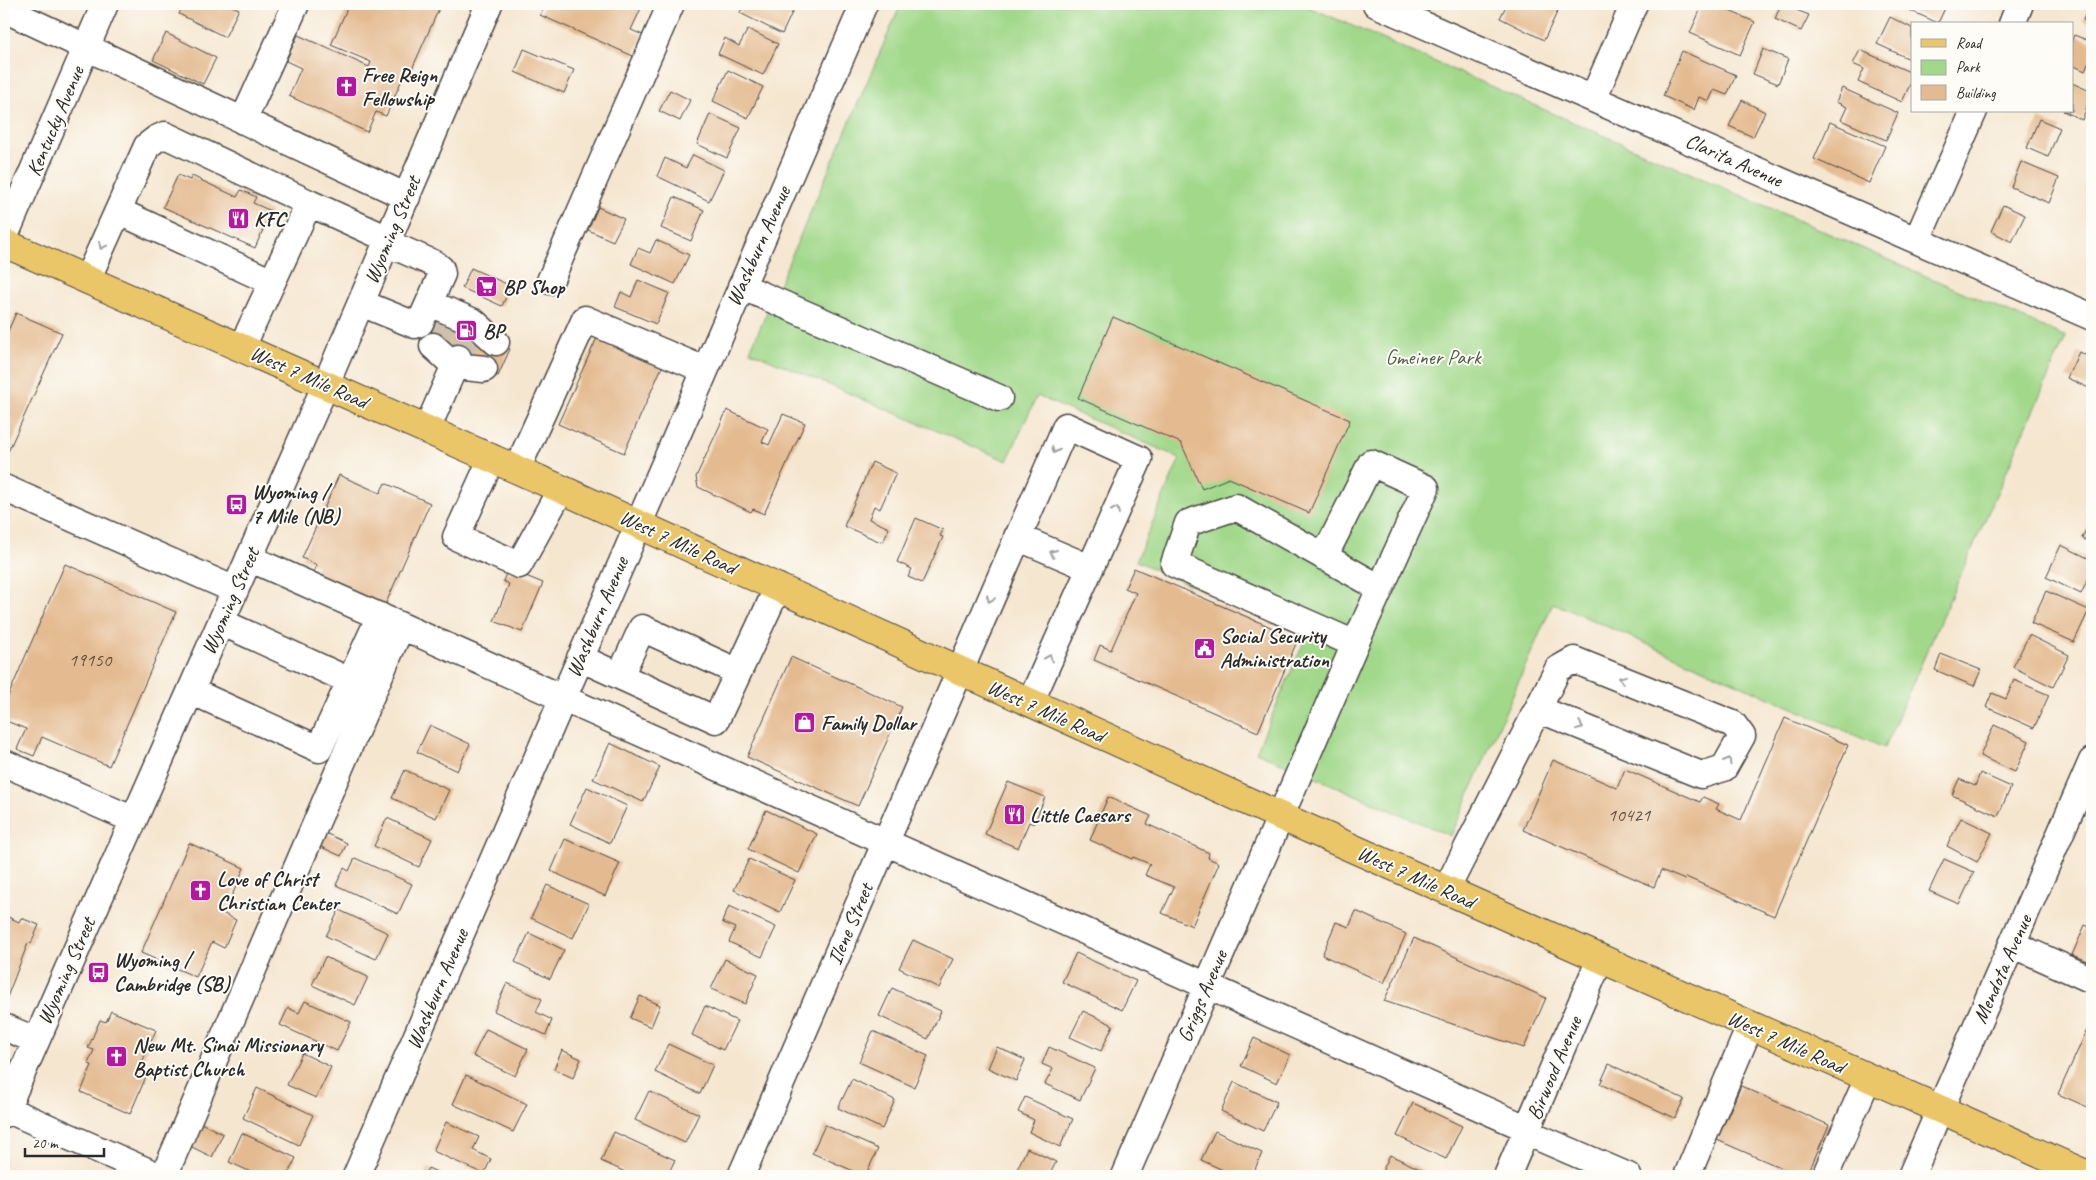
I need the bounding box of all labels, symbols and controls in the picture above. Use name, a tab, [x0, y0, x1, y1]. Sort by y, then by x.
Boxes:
legend	[1911, 22, 2074, 112]
text: Road	[1956, 34, 1983, 53]
text: Park	[1956, 58, 1981, 77]
street label: Kentucky Avenue	[20, 61, 90, 180]
place label: Free Reign Fellowship	[362, 62, 437, 112]
church icon: Free Reign Fellowship	[334, 75, 358, 99]
text: Building	[1956, 84, 1996, 103]
street label: Clarita Avenue	[1682, 127, 1787, 193]
street label: Wyoming Street	[358, 170, 427, 288]
street label: Washburn Avenue	[720, 181, 796, 310]
place label: KFC	[254, 206, 288, 232]
restaurant icon: KFC	[226, 207, 250, 231]
one-way arrow	[99, 240, 109, 249]
place label: BP Shop	[503, 274, 566, 300]
supermarket icon: BP Shop	[475, 275, 499, 299]
place label: BP	[483, 318, 507, 344]
fuel station icon: BP	[455, 319, 479, 343]
street label: West 7 Mile Road	[246, 340, 375, 416]
park label: Gmeiner Park	[1385, 344, 1482, 370]
one-way arrow	[1051, 445, 1062, 454]
place label: Wyoming / 7 Mile (NB)	[252, 479, 342, 529]
bus stop icon: Wyoming / 7 Mile (NB)	[224, 492, 248, 516]
street label: West 7 Mile Road	[615, 504, 744, 582]
one-way arrow	[1109, 506, 1120, 515]
street label: Wyoming Street	[195, 542, 266, 658]
one-way arrow	[1050, 548, 1058, 558]
street label: Washburn Avenue	[560, 552, 634, 681]
one-way arrow	[986, 594, 997, 603]
place label: Social Security Administration	[1220, 623, 1329, 673]
public building icon: Social Security Administration	[1192, 636, 1216, 660]
house number: 19150	[69, 648, 113, 672]
one-way arrow	[1043, 654, 1054, 663]
street label: West 7 Mile Road	[983, 674, 1112, 750]
one-way arrow	[1618, 675, 1627, 686]
place label: Family Dollar	[821, 710, 918, 736]
shop icon: Family Dollar	[793, 711, 817, 735]
one-way arrow	[1575, 720, 1584, 730]
one-way arrow	[1721, 757, 1731, 766]
place label: Little Caesars	[1030, 802, 1132, 828]
restaurant icon: Little Caesars	[1002, 803, 1026, 827]
house number: 10421	[1608, 803, 1652, 827]
street label: West 7 Mile Road	[1353, 840, 1482, 916]
place label: Love of Christ Christian Center	[217, 866, 341, 916]
street label: Ilene Street	[821, 878, 880, 969]
church icon: Love of Christ Christian Center	[189, 879, 213, 903]
street label: Mendota Avenue	[1967, 910, 2038, 1027]
street label: Wyoming Street	[31, 912, 102, 1028]
street label: Washburn Avenue	[400, 924, 474, 1053]
street label: Griggs Avenue	[1171, 945, 1233, 1046]
place label: Wyoming / Cambridge (SB)	[114, 947, 232, 997]
bus stop icon: Wyoming / Cambridge (SB)	[86, 960, 110, 984]
street label: West 7 Mile Road	[1723, 1005, 1852, 1081]
street label: Birwood Avenue	[1521, 1011, 1588, 1124]
place label: New Mt. Sinai Missionary Baptist Church	[133, 1032, 325, 1082]
church icon: New Mt. Sinai Missionary Baptist Church	[105, 1045, 129, 1069]
scale bar	[25, 1125, 104, 1157]
text: 20 m	[32, 1134, 59, 1153]

